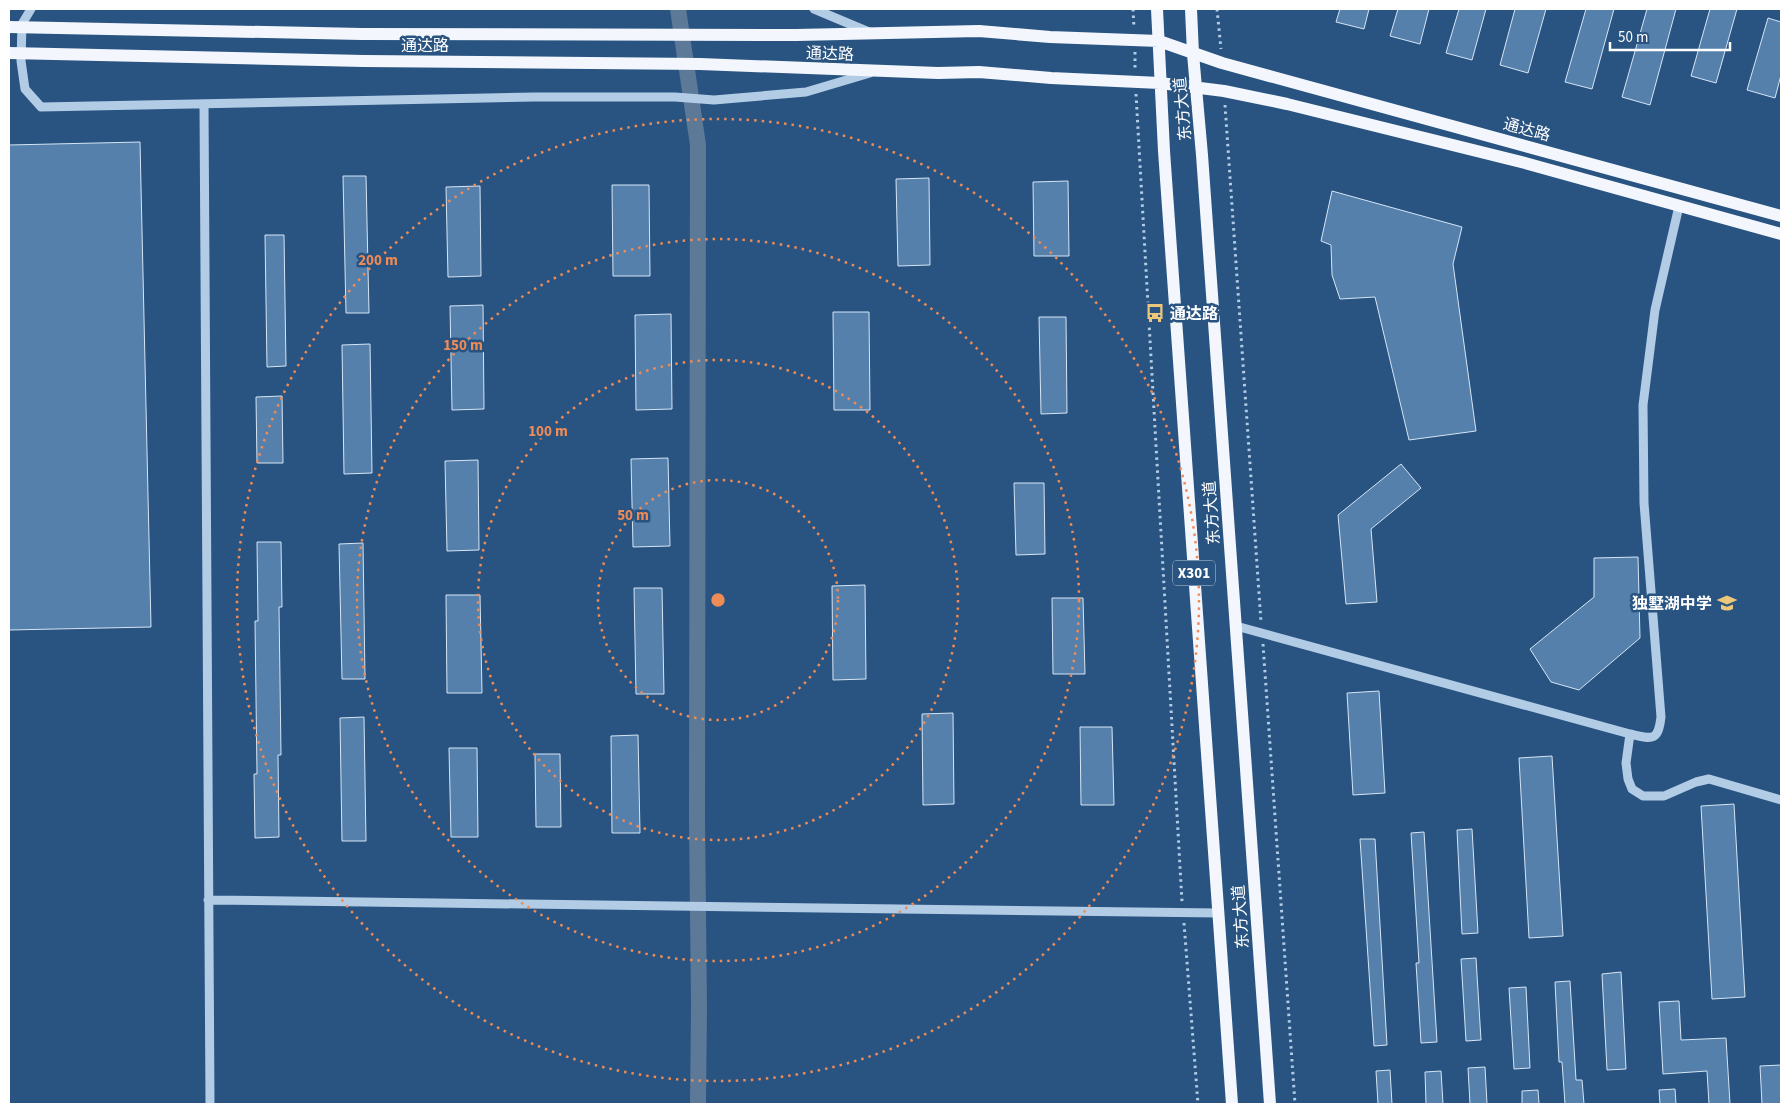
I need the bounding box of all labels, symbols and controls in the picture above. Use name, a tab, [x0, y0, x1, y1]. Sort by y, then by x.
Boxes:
scale bar	[1610, 20, 1730, 52]
text: 50 m	[1618, 27, 1648, 48]
street label: 通达路	[401, 35, 449, 57]
street label: 通达路	[806, 42, 854, 66]
street label: 东方大道	[1169, 76, 1197, 142]
street label: 通达路	[1501, 113, 1553, 147]
text: 200 m	[358, 250, 398, 271]
bus stop icon: 通达路	[1144, 302, 1166, 324]
place label: 通达路	[1170, 303, 1218, 325]
text: 150 m	[443, 335, 483, 356]
text: 100 m	[528, 421, 568, 442]
street label: 东方大道	[1199, 480, 1225, 546]
text: 50 m	[617, 505, 649, 526]
road number: X301	[1173, 560, 1215, 586]
centre of rings	[709, 591, 727, 609]
school or university icon: 独墅湖中学	[1716, 592, 1738, 614]
place label: 独墅湖中学	[1632, 593, 1712, 615]
street label: 东方大道	[1228, 884, 1254, 950]

